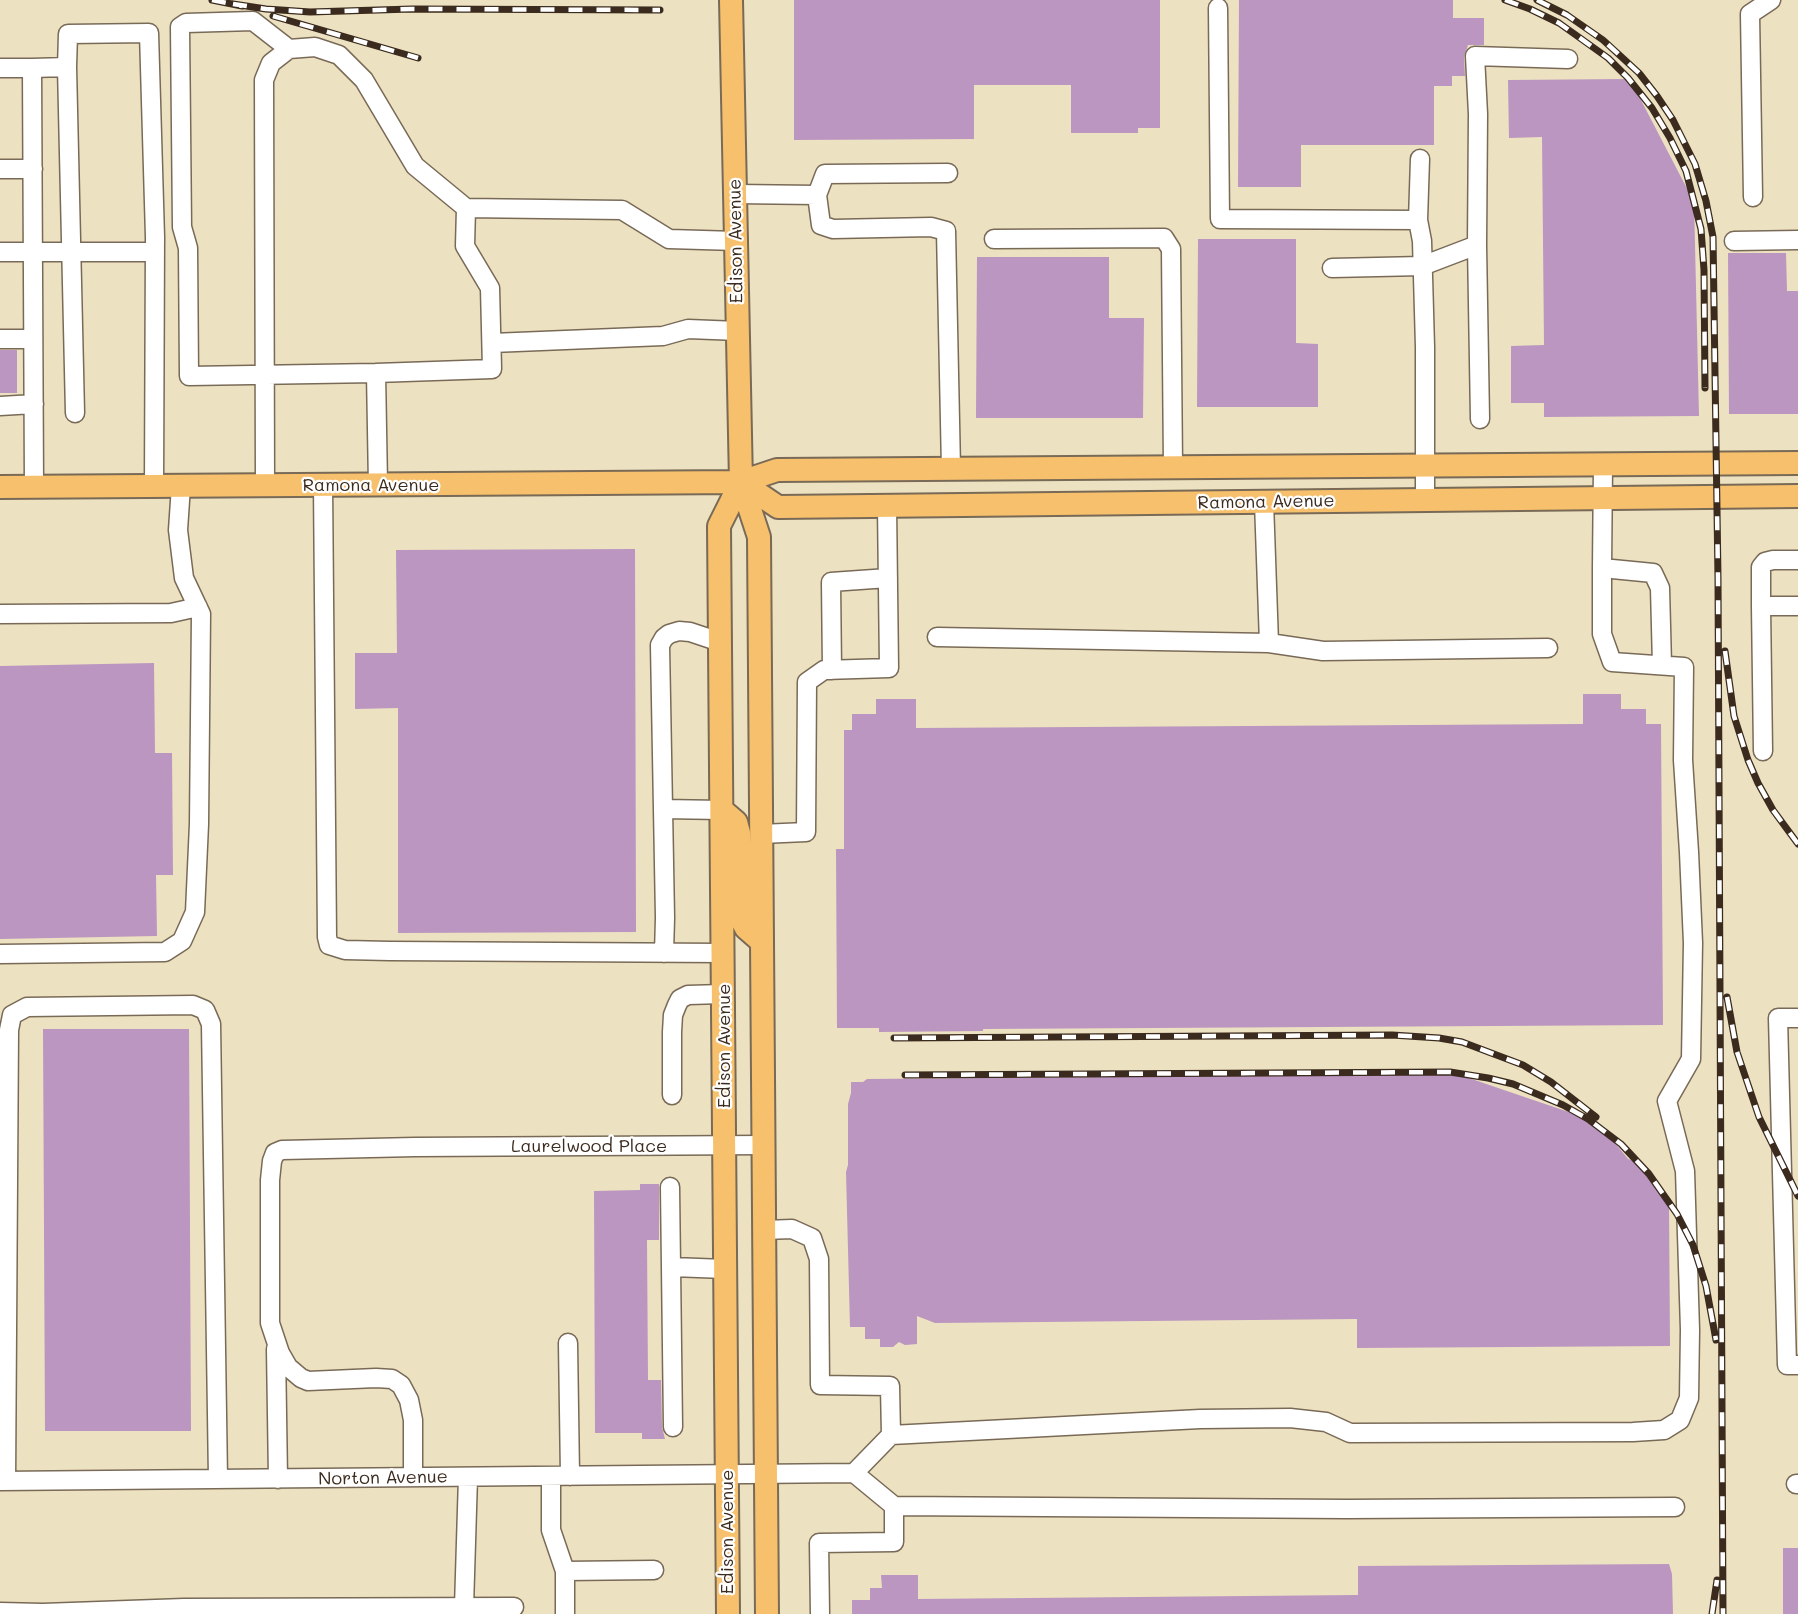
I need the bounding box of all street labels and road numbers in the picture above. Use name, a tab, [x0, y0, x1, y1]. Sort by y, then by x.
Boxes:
street label: Edison Avenue	[724, 178, 748, 304]
street label: Ramona Avenue	[303, 474, 439, 496]
street label: Ramona Avenue	[1197, 490, 1335, 514]
street label: Edison Avenue	[713, 984, 735, 1108]
street label: Laurelwood Place	[511, 1135, 667, 1157]
street label: Norton Avenue	[318, 1466, 448, 1490]
street label: Edison Avenue	[716, 1470, 738, 1594]

